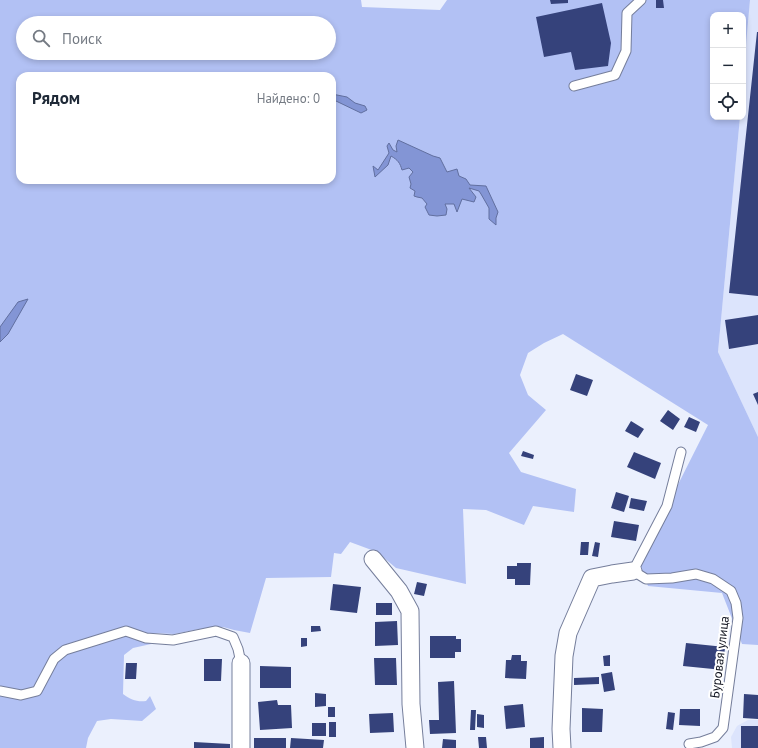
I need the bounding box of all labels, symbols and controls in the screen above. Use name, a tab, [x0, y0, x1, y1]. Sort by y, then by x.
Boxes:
map controls	[710, 12, 746, 120]
button: +	[710, 12, 746, 48]
search box	[16, 16, 336, 60]
icon: search	[30, 27, 52, 49]
text: Поиск	[62, 29, 102, 48]
button: −	[710, 48, 746, 84]
button: locate	[710, 84, 746, 120]
text: Рядом	[32, 87, 80, 109]
text: Найдено: 0	[257, 90, 320, 107]
street label: Буровая улица	[706, 615, 733, 699]

